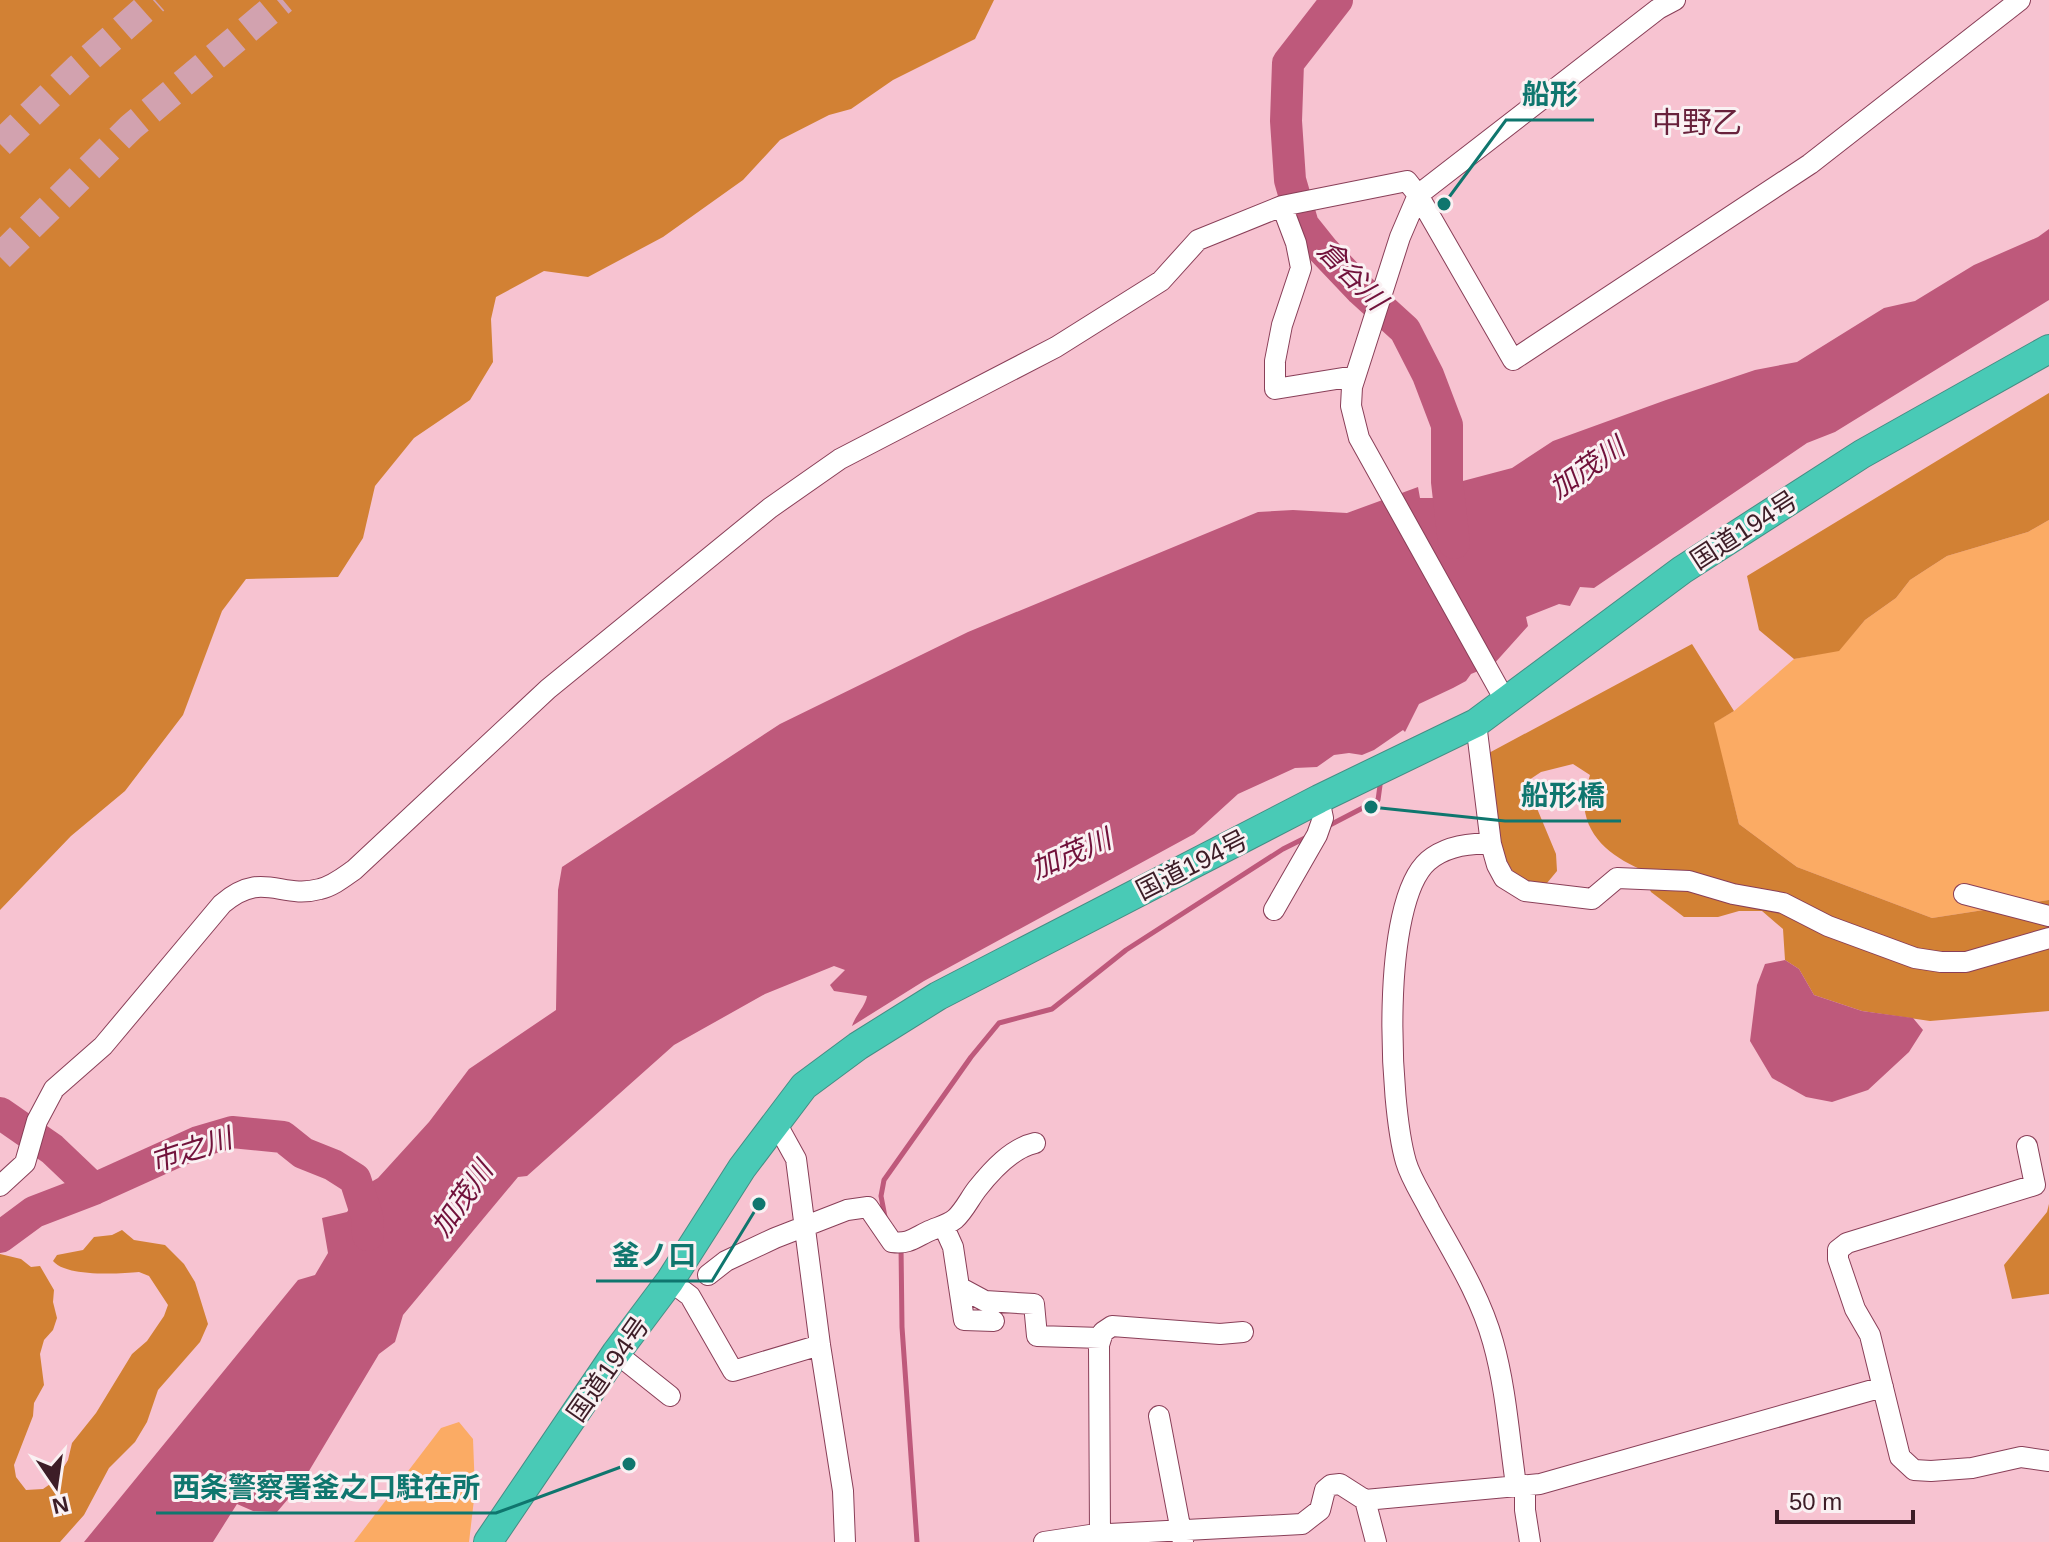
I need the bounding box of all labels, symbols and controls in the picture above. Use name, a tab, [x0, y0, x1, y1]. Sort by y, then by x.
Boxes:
callout: 船形	[1506, 68, 1594, 120]
text: 船形	[1522, 79, 1578, 110]
district label: 中野乙	[1652, 106, 1742, 139]
water label: 倉谷川	[1312, 234, 1394, 318]
water label: 加茂川	[1544, 429, 1633, 505]
street label: 国道194号	[1685, 484, 1803, 576]
callout: 船形橋	[1505, 769, 1621, 821]
text: 船形橋	[1521, 780, 1605, 811]
water label: 加茂川	[1026, 822, 1118, 885]
street label: 国道194号	[1131, 824, 1253, 906]
water label: 市之川	[146, 1121, 239, 1178]
water label: 加茂川	[425, 1153, 501, 1242]
callout: 釜ノ口	[596, 1229, 712, 1281]
text: 釜ノ口	[612, 1240, 696, 1271]
street label: 国道194号	[561, 1311, 655, 1427]
north arrow	[16, 1446, 96, 1526]
callout: 西条警察署釜之口駐在所	[156, 1461, 496, 1513]
text: 西条警察署釜之口駐在所	[172, 1472, 480, 1503]
scale bar	[1777, 1474, 1913, 1524]
text: 50 m	[1789, 1488, 1842, 1515]
text: N	[50, 1491, 71, 1519]

